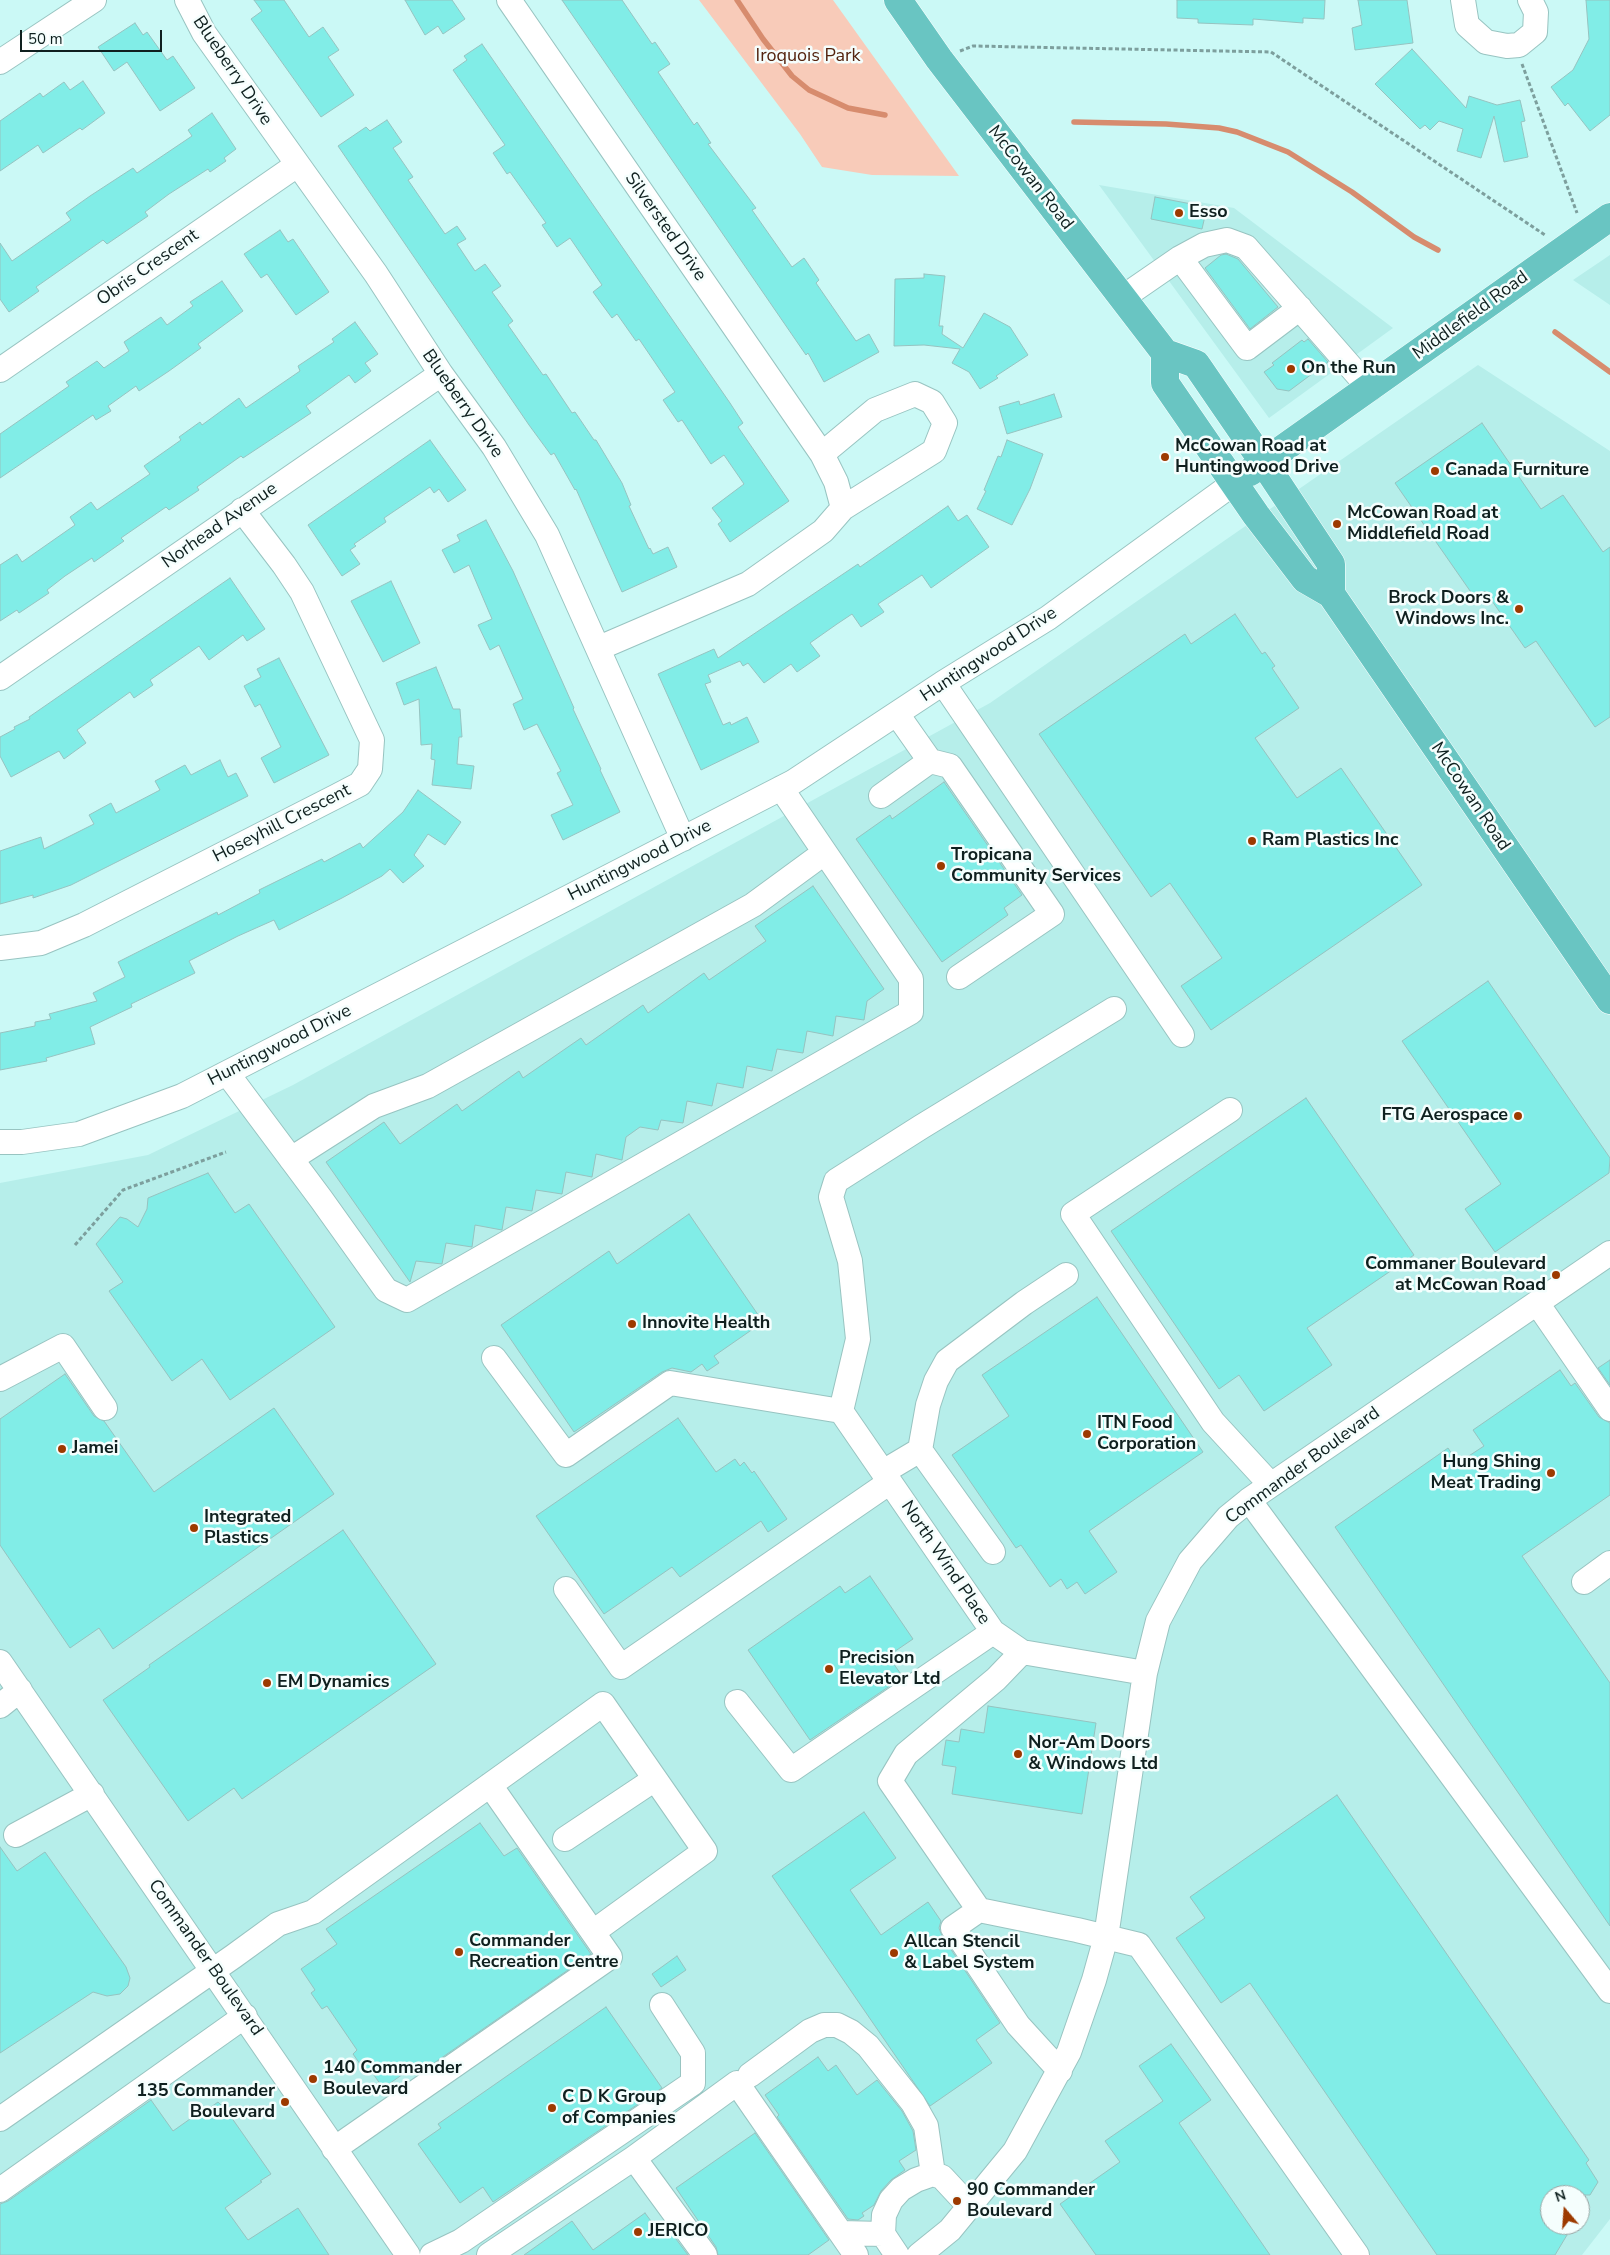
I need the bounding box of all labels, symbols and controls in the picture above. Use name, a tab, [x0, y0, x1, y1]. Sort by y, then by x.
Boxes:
street label: Blueberry Drive	[187, 12, 277, 130]
scale bar	[22, 20, 165, 52]
text: 50 m	[28, 29, 63, 49]
park label: Iroquois Park	[756, 46, 860, 68]
street label: McCowan Road	[983, 122, 1077, 234]
street label: Silversted Drive	[620, 169, 710, 285]
place label: Esso	[1189, 202, 1228, 224]
marker: Esso	[1173, 207, 1185, 219]
street label: Obris Crescent	[93, 225, 203, 311]
street label: Middlefield Road	[1409, 267, 1533, 365]
street label: Blueberry Drive	[417, 346, 507, 462]
place label: On the Run	[1301, 358, 1396, 380]
marker: On the Run	[1285, 363, 1297, 375]
place label: McCowan Road at Huntingwood Drive	[1175, 436, 1339, 478]
marker: McCowan Road at Huntingwood Drive	[1159, 451, 1171, 463]
place label: Canada Furniture	[1445, 460, 1589, 482]
marker: Canada Furniture	[1429, 465, 1441, 477]
street label: Norhead Avenue	[158, 478, 282, 574]
place label: McCowan Road at Middlefield Road	[1347, 503, 1498, 546]
marker: McCowan Road at Middlefield Road	[1331, 518, 1343, 530]
place label: Brock Doors & Windows Inc.	[1388, 588, 1509, 630]
street label: Huntingwood Drive	[917, 603, 1061, 707]
marker: Brock Doors & Windows Inc.	[1513, 603, 1525, 615]
street label: McCowan Road	[1426, 739, 1514, 855]
street label: Hoseyhill Crescent	[210, 780, 354, 868]
street label: Huntingwood Drive	[565, 815, 715, 907]
place label: Ram Plastics Inc	[1262, 830, 1398, 852]
marker: Ram Plastics Inc	[1246, 835, 1258, 847]
place label: Tropicana Community Services	[951, 845, 1121, 888]
marker: Tropicana Community Services	[935, 860, 947, 872]
street label: Huntingwood Drive	[205, 1000, 355, 1092]
place label: FTG Aerospace	[1381, 1105, 1508, 1127]
marker: FTG Aerospace	[1512, 1110, 1524, 1122]
place label: Commaner Boulevard at McCowan Road	[1365, 1254, 1546, 1296]
marker: Commaner Boulevard at McCowan Road	[1550, 1269, 1562, 1281]
place label: Innovite Health	[642, 1313, 770, 1335]
marker: Innovite Health	[626, 1318, 638, 1330]
street label: Commander Boulevard	[1222, 1403, 1384, 1529]
place label: ITN Food Corporation	[1097, 1413, 1196, 1456]
marker: ITN Food Corporation	[1081, 1428, 1093, 1440]
place label: Jamei	[72, 1438, 118, 1460]
marker: Jamei	[56, 1443, 68, 1455]
place label: Hung Shing Meat Trading	[1431, 1452, 1541, 1495]
marker: Hung Shing Meat Trading	[1545, 1467, 1557, 1479]
street label: North Wind Place	[896, 1497, 994, 1629]
place label: Integrated Plastics	[204, 1507, 291, 1550]
marker: Integrated Plastics	[188, 1522, 200, 1534]
place label: Precision Elevator Ltd	[839, 1648, 940, 1690]
marker: Precision Elevator Ltd	[823, 1663, 835, 1675]
place label: EM Dynamics	[277, 1672, 389, 1694]
marker: EM Dynamics	[261, 1677, 273, 1689]
place label: Nor-Am Doors & Windows Ltd	[1028, 1733, 1158, 1776]
marker: Nor-Am Doors & Windows Ltd	[1012, 1748, 1024, 1760]
street label: Commander Boulevard	[143, 1876, 267, 2040]
place label: Commander Recreation Centre	[469, 1931, 619, 1974]
place label: Allcan Stencil & Label System	[904, 1932, 1035, 1975]
marker: Commander Recreation Centre	[453, 1946, 465, 1958]
marker: Allcan Stencil & Label System	[888, 1947, 900, 1959]
place label: 140 Commander Boulevard	[323, 2058, 462, 2100]
marker: 140 Commander Boulevard	[307, 2073, 319, 2085]
place label: 135 Commander Boulevard	[136, 2081, 275, 2124]
place label: C D K Group of Companies	[562, 2087, 676, 2130]
marker: 135 Commander Boulevard	[279, 2096, 291, 2108]
marker: C D K Group of Companies	[546, 2102, 558, 2114]
place label: 90 Commander Boulevard	[967, 2180, 1095, 2222]
north arrow	[1540, 2185, 1590, 2235]
text: N	[1553, 2186, 1568, 2207]
marker: 90 Commander Boulevard	[951, 2195, 963, 2207]
place label: JERICO	[648, 2221, 708, 2243]
marker: JERICO	[632, 2226, 644, 2238]

